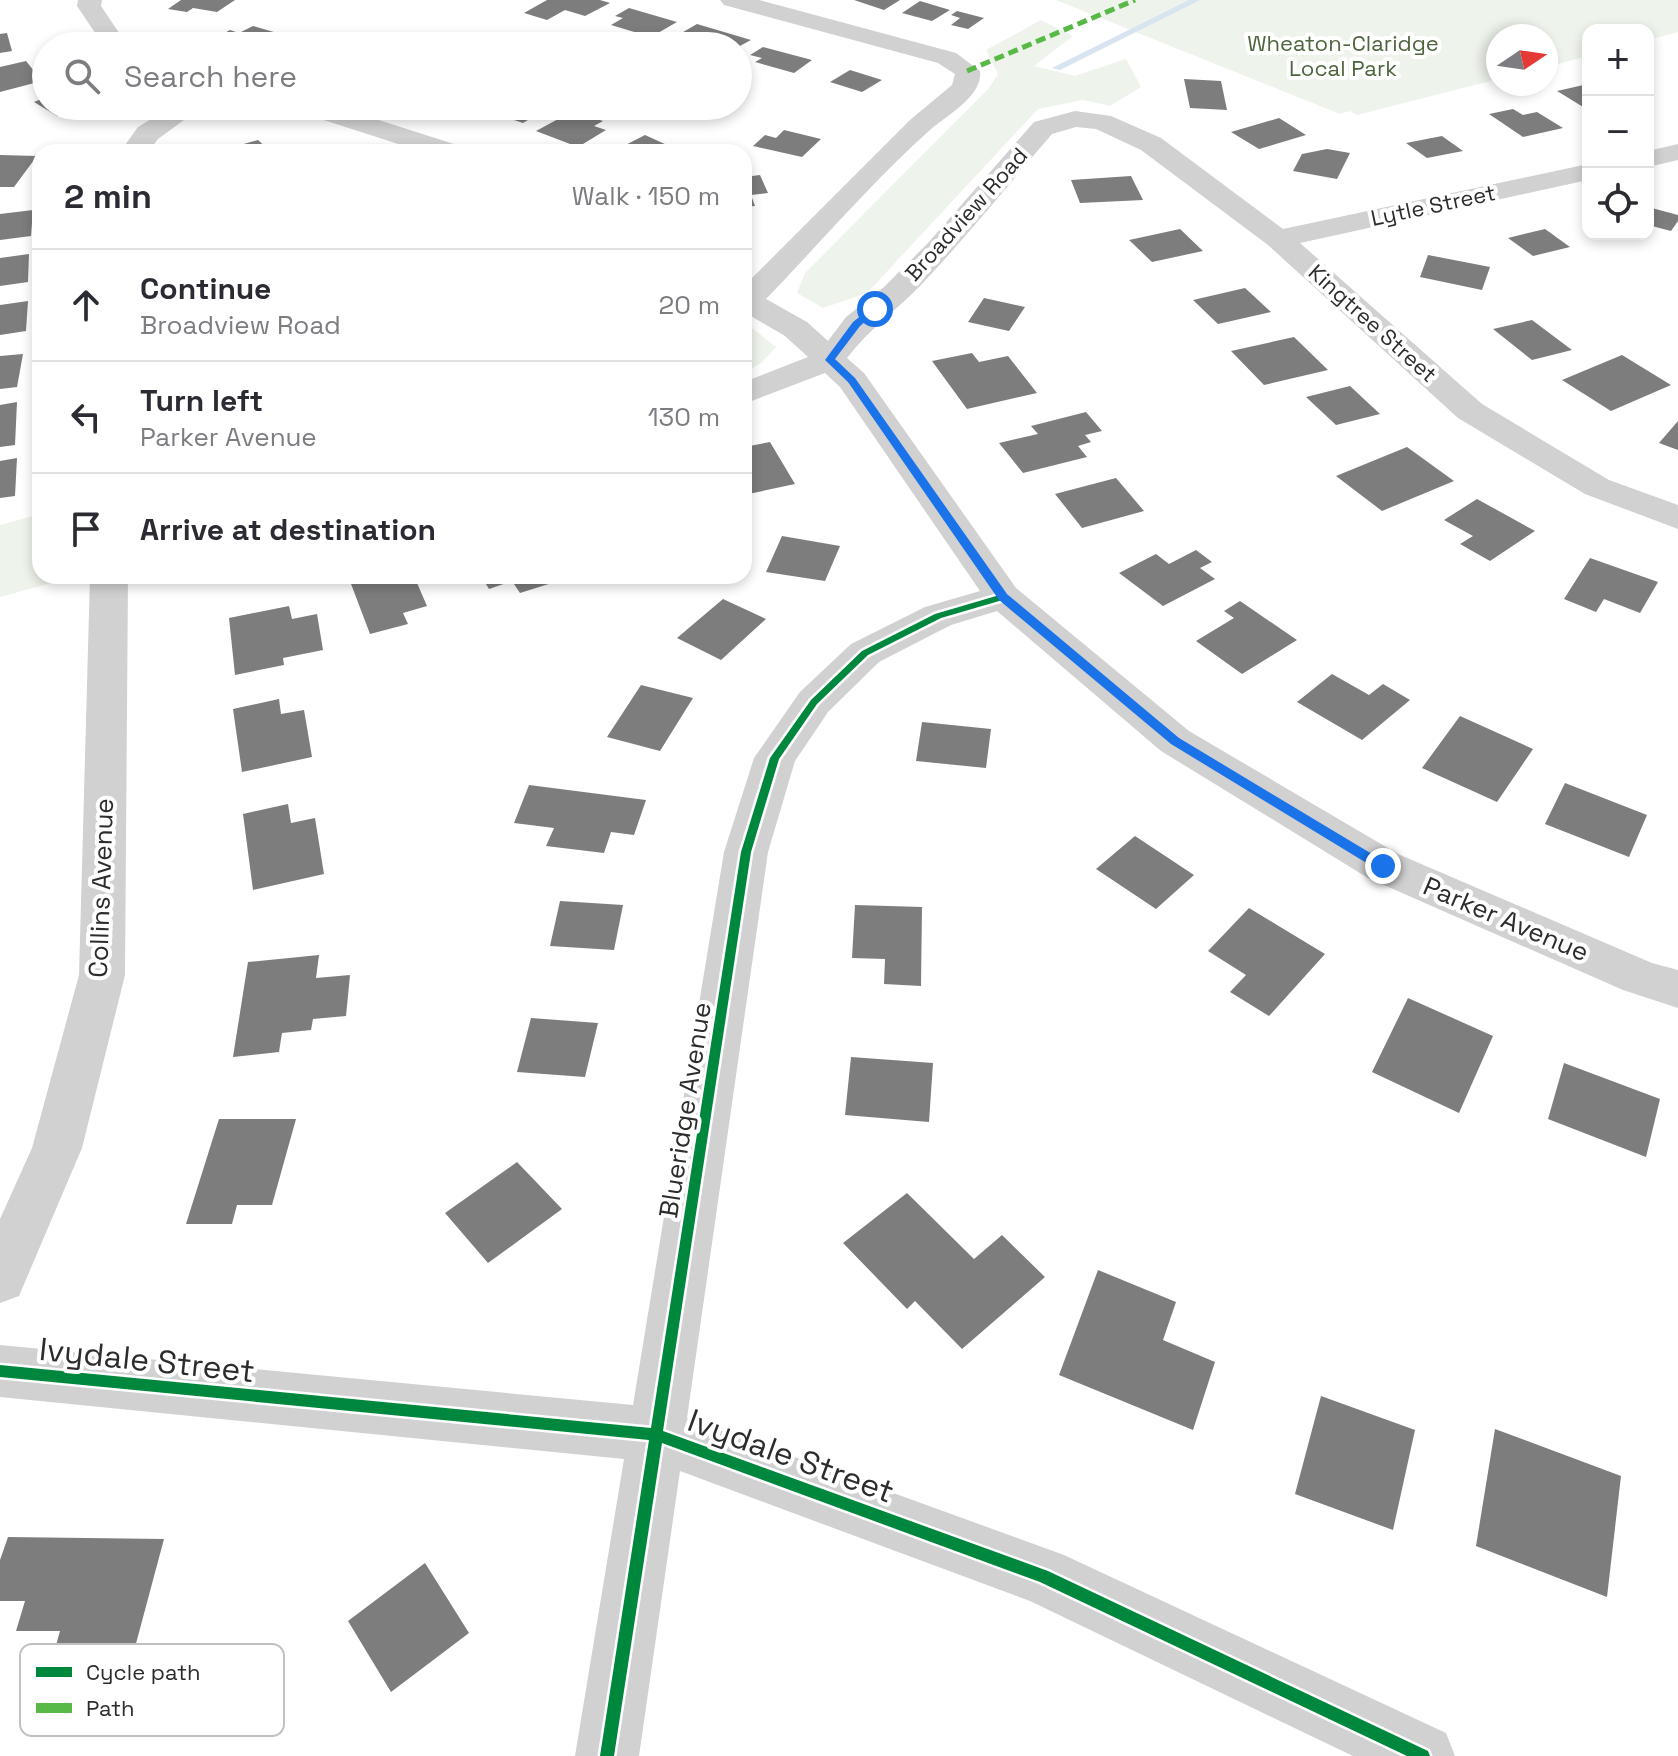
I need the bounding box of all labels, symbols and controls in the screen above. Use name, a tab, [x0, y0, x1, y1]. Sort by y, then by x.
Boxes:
north arrow	[1486, 24, 1558, 96]
map controls	[1582, 24, 1654, 240]
button: +	[1582, 24, 1654, 96]
park label: Wheaton-Claridge Local Park	[1247, 29, 1439, 82]
search box	[32, 32, 752, 120]
icon: search	[60, 54, 104, 98]
text: Search here	[124, 57, 297, 96]
button: −	[1582, 96, 1654, 168]
street label: Broadview Road	[899, 142, 1033, 286]
button: locate	[1582, 168, 1654, 240]
text: 2 min	[64, 175, 152, 218]
street label: Lytle Street	[1368, 178, 1498, 232]
text: Walk · 150 m	[572, 179, 720, 213]
street label: Kingtree Street	[1303, 258, 1443, 388]
text: Continue	[140, 269, 271, 308]
icon: ahead	[64, 283, 108, 327]
text: 20 m	[659, 288, 720, 322]
route start	[857, 291, 893, 327]
text: Broadview Road	[140, 308, 341, 342]
text: Turn left	[140, 381, 263, 420]
icon: left	[64, 395, 108, 439]
text: 130 m	[648, 400, 720, 434]
text: Parker Avenue	[140, 420, 317, 454]
icon: arrive	[64, 507, 108, 551]
text: Arrive at destination	[140, 510, 436, 549]
street label: Collins Avenue	[81, 798, 121, 978]
route end	[1365, 848, 1401, 884]
street label: Parker Avenue	[1418, 869, 1594, 969]
street label: Blueridge Avenue	[651, 1000, 719, 1220]
street label: Ivydale Street	[37, 1329, 257, 1391]
street label: Ivydale Street	[682, 1400, 900, 1512]
legend	[20, 1644, 284, 1736]
text: Cycle path	[86, 1658, 201, 1686]
text: Path	[86, 1694, 135, 1722]

